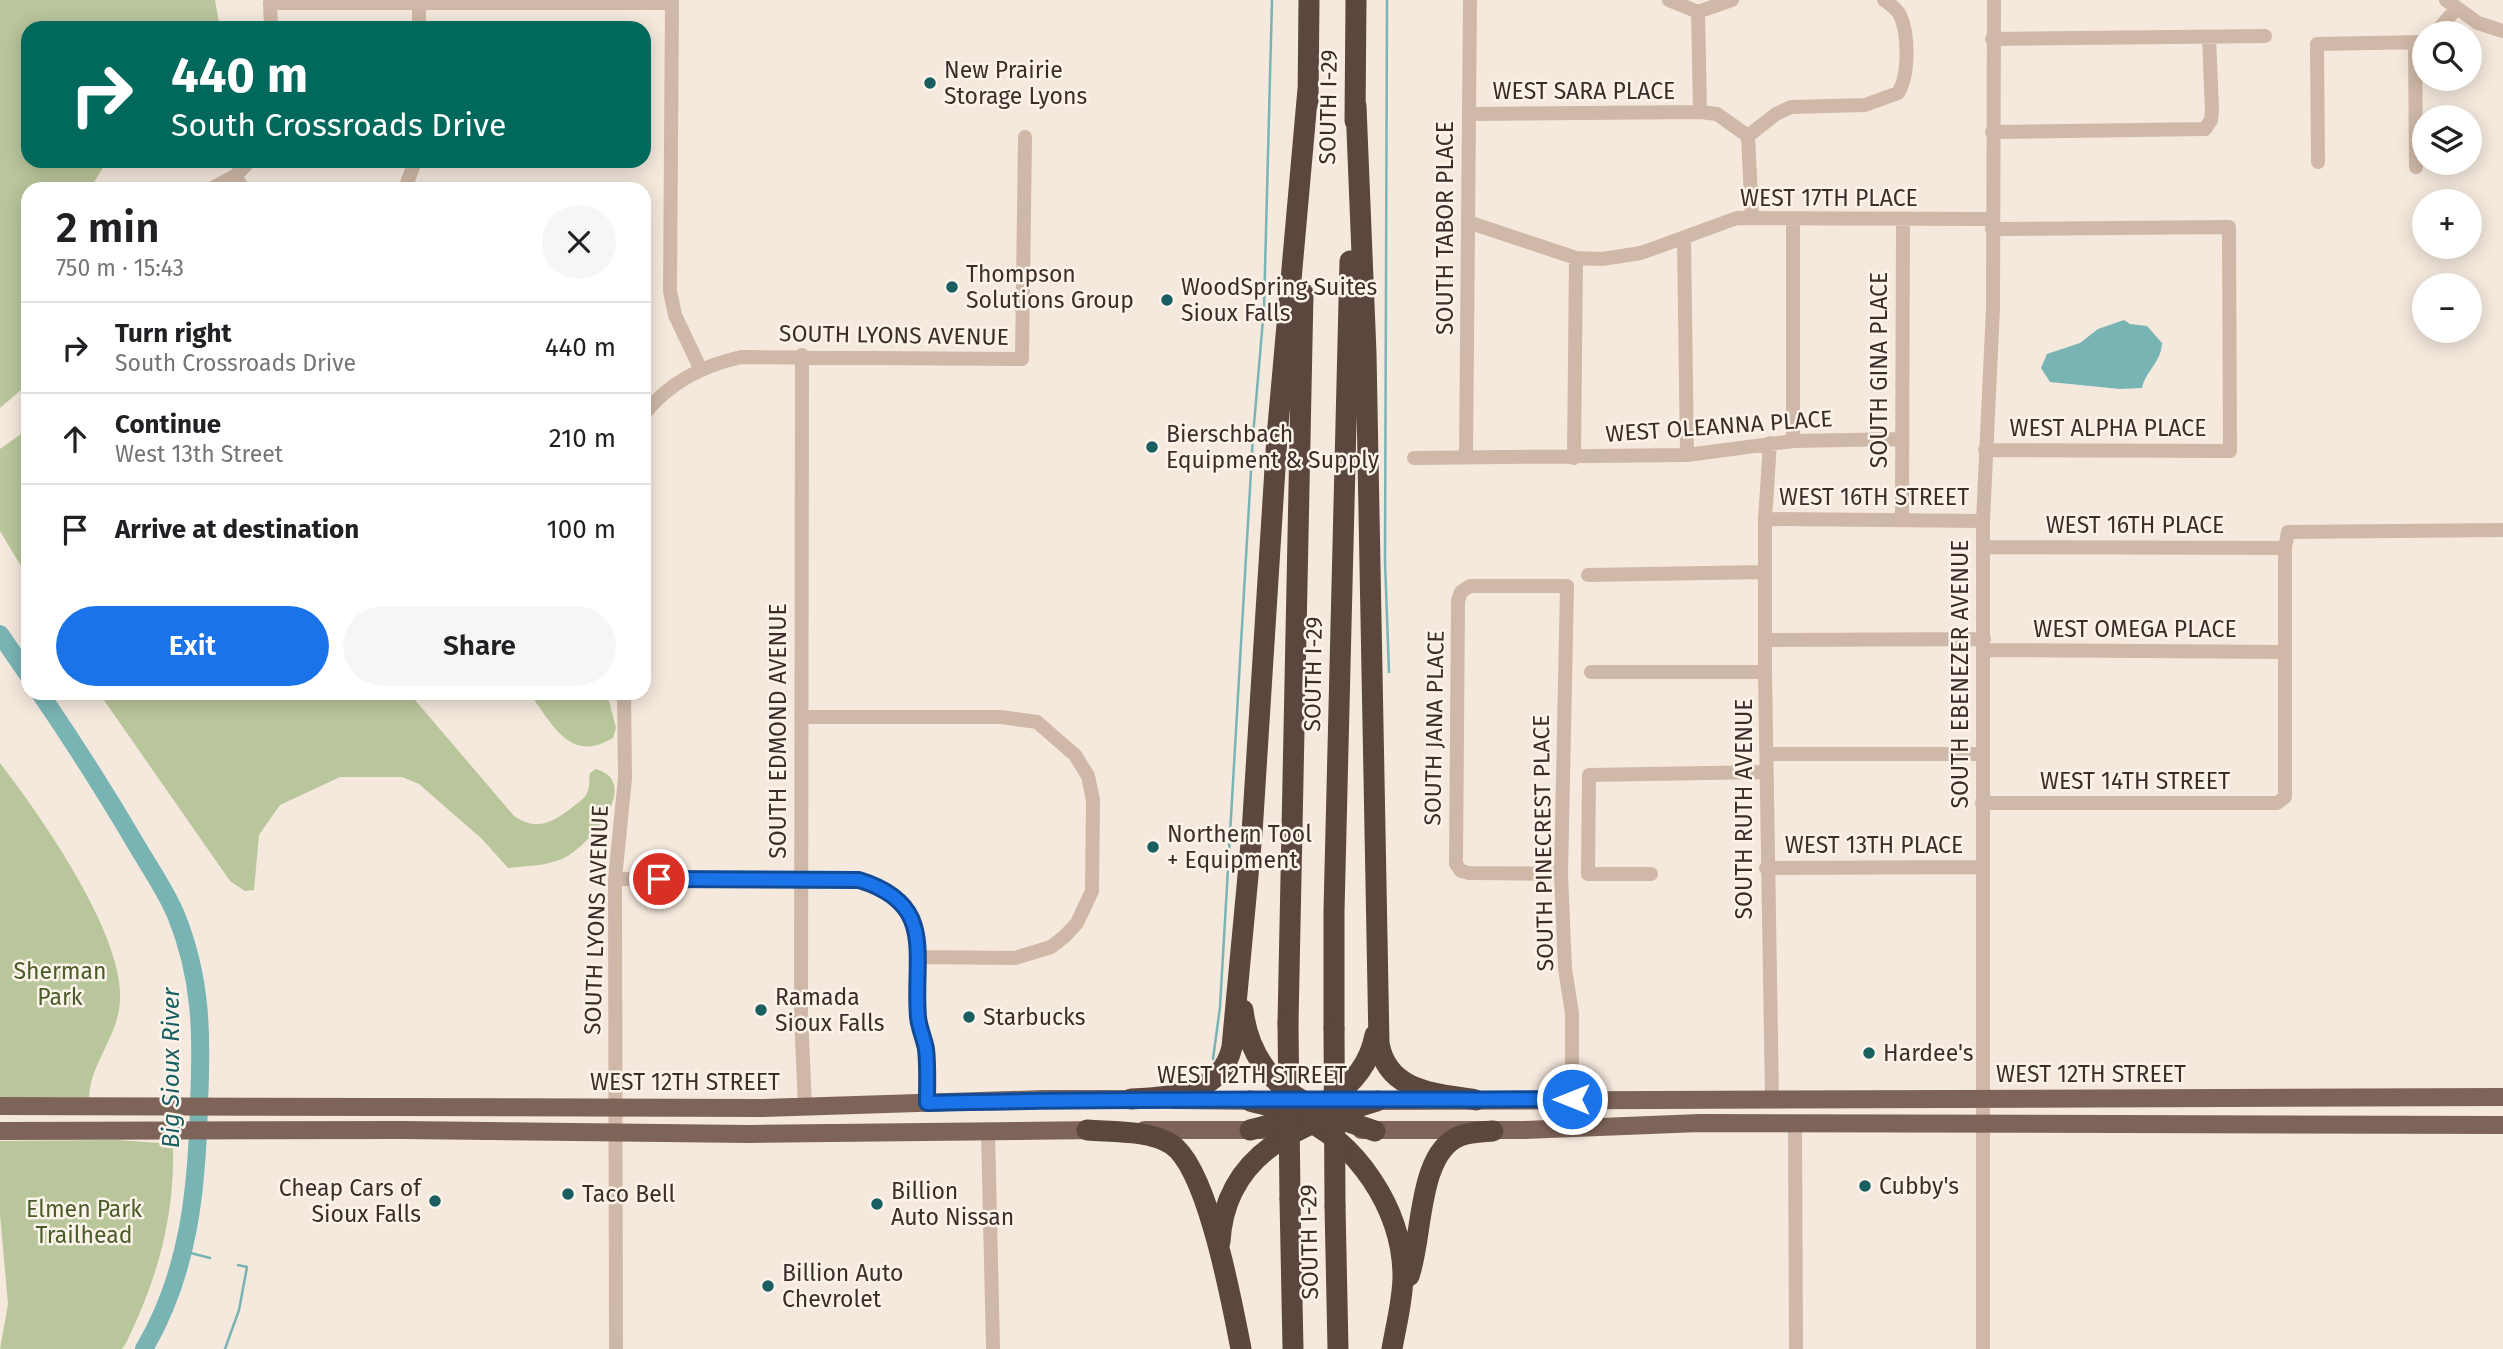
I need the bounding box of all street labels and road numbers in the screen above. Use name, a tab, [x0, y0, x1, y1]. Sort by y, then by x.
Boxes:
street label: SOUTH I-29	[1313, 49, 1343, 165]
street label: WEST SARA PLACE	[1493, 77, 1675, 105]
street label: SOUTH TABOR PLACE	[1431, 121, 1459, 335]
street label: WEST 17TH PLACE	[1740, 184, 1918, 212]
street label: SOUTH GINA PLACE	[1865, 272, 1893, 468]
street label: SOUTH LYONS AVENUE	[779, 319, 1009, 351]
street label: WEST OLEANNA PLACE	[1605, 404, 1833, 448]
street label: WEST ALPHA PLACE	[2010, 414, 2206, 442]
street label: WEST 16TH STREET	[1779, 483, 1969, 511]
street label: WEST 16TH PLACE	[2046, 511, 2224, 539]
street label: SOUTH EBENEZER AVENUE	[1946, 539, 1974, 809]
street label: SOUTH EDMOND AVENUE	[764, 603, 792, 859]
street label: WEST OMEGA PLACE	[2033, 615, 2237, 643]
street label: SOUTH I-29	[1298, 616, 1328, 732]
street label: SOUTH JANA PLACE	[1418, 630, 1450, 826]
street label: SOUTH RUTH AVENUE	[1730, 698, 1758, 920]
street label: SOUTH PINECREST PLACE	[1527, 714, 1559, 972]
street label: WEST 14TH STREET	[2040, 767, 2230, 795]
street label: SOUTH LYONS AVENUE	[578, 805, 614, 1035]
street label: WEST 13TH PLACE	[1785, 831, 1963, 859]
street label: WEST 12TH STREET	[1996, 1060, 2186, 1088]
street label: WEST 12TH STREET	[1157, 1061, 1347, 1089]
street label: WEST 12TH STREET	[590, 1068, 780, 1096]
street label: SOUTH I-29	[1294, 1184, 1324, 1300]

